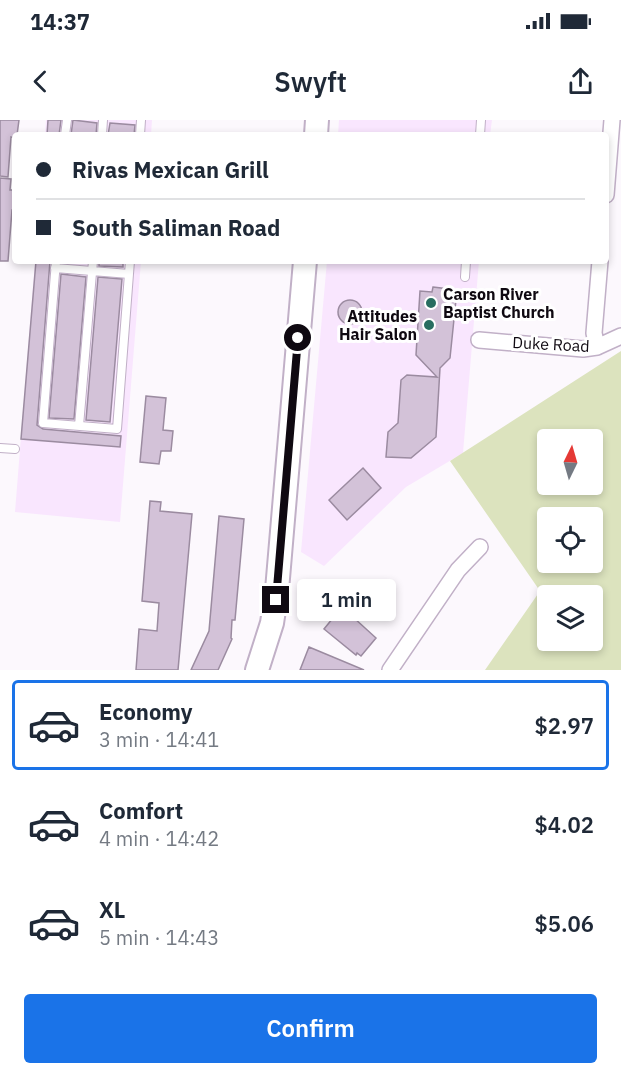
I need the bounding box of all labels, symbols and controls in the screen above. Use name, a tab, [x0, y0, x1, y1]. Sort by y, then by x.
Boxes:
text: 14:37	[30, 7, 90, 36]
text: Swyft	[274, 64, 347, 99]
icon: back	[24, 65, 57, 98]
icon: share	[564, 65, 597, 98]
text: Rivas Mexican Grill	[72, 155, 269, 184]
text: South Saliman Road	[72, 213, 280, 242]
place label: Carson River Baptist Church	[443, 284, 555, 322]
marker: Carson River Baptist Church	[424, 296, 438, 310]
place label: Attitudes Hair Salon	[339, 306, 417, 344]
marker: Attitudes Hair Salon	[422, 318, 436, 332]
route start	[284, 324, 311, 351]
street label: Duke Road	[512, 332, 590, 356]
north arrow	[537, 429, 603, 495]
map controls	[537, 429, 603, 651]
button: locate	[537, 507, 603, 573]
callout: 1 min	[297, 579, 396, 621]
button: layers	[537, 585, 603, 651]
route end	[262, 586, 289, 613]
text: 1 min	[321, 586, 372, 613]
text: Economy	[99, 697, 193, 726]
icon: car	[27, 698, 81, 752]
text: $2.97	[535, 711, 594, 740]
text: 3 min · 14:41	[99, 726, 219, 753]
text: Comfort	[99, 796, 183, 825]
icon: car	[27, 797, 81, 851]
text: $4.02	[535, 810, 594, 839]
text: 4 min · 14:42	[99, 825, 219, 852]
text: XL	[99, 895, 125, 924]
icon: car	[27, 896, 81, 950]
text: $5.06	[535, 909, 594, 938]
text: 5 min · 14:43	[99, 924, 219, 951]
button: Confirm	[24, 994, 597, 1063]

